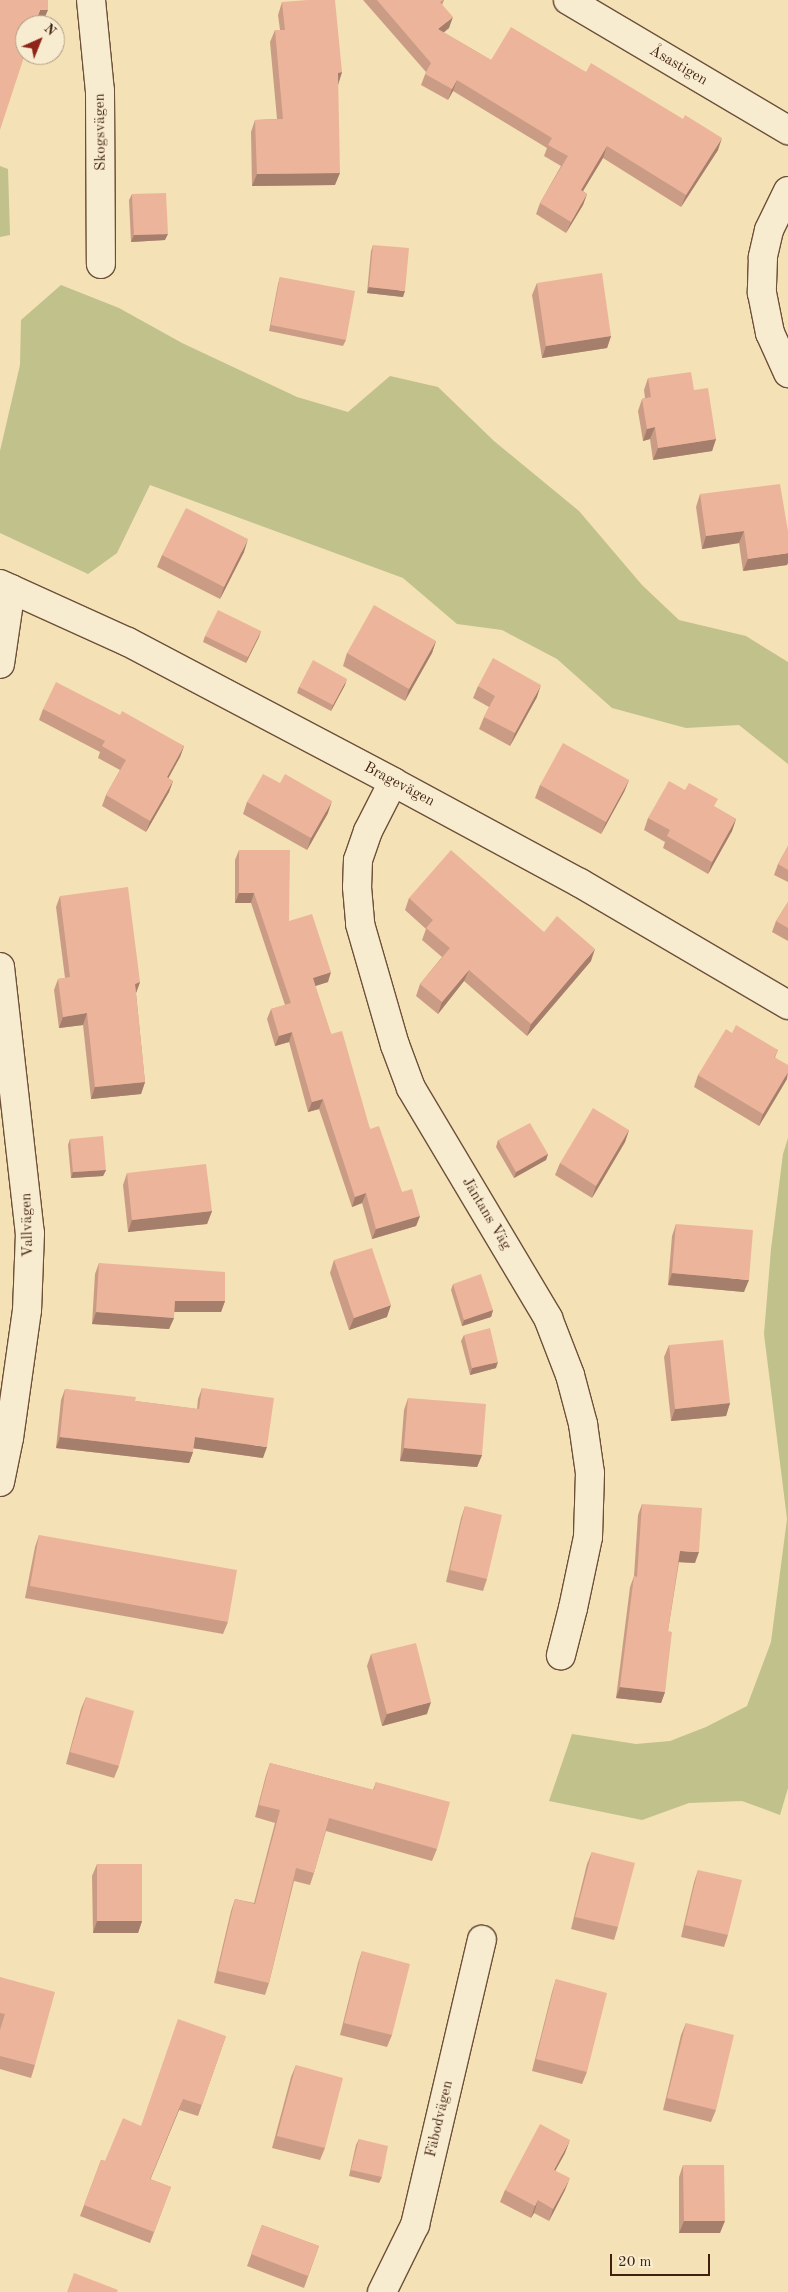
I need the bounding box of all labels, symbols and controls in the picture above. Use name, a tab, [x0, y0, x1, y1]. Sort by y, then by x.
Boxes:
north arrow	[15, 15, 65, 65]
text: N	[41, 21, 58, 39]
street label: Åsastigen	[646, 42, 710, 90]
street label: Skogsvägen	[91, 93, 111, 171]
street label: Bragevägen	[361, 759, 437, 811]
street label: Jäntans Väg	[457, 1175, 515, 1253]
street label: Vallvägen	[18, 1193, 38, 1257]
street label: Fäbodvägen	[422, 2079, 458, 2159]
scale bar	[613, 2244, 713, 2276]
text: 20 m	[618, 2255, 652, 2270]

